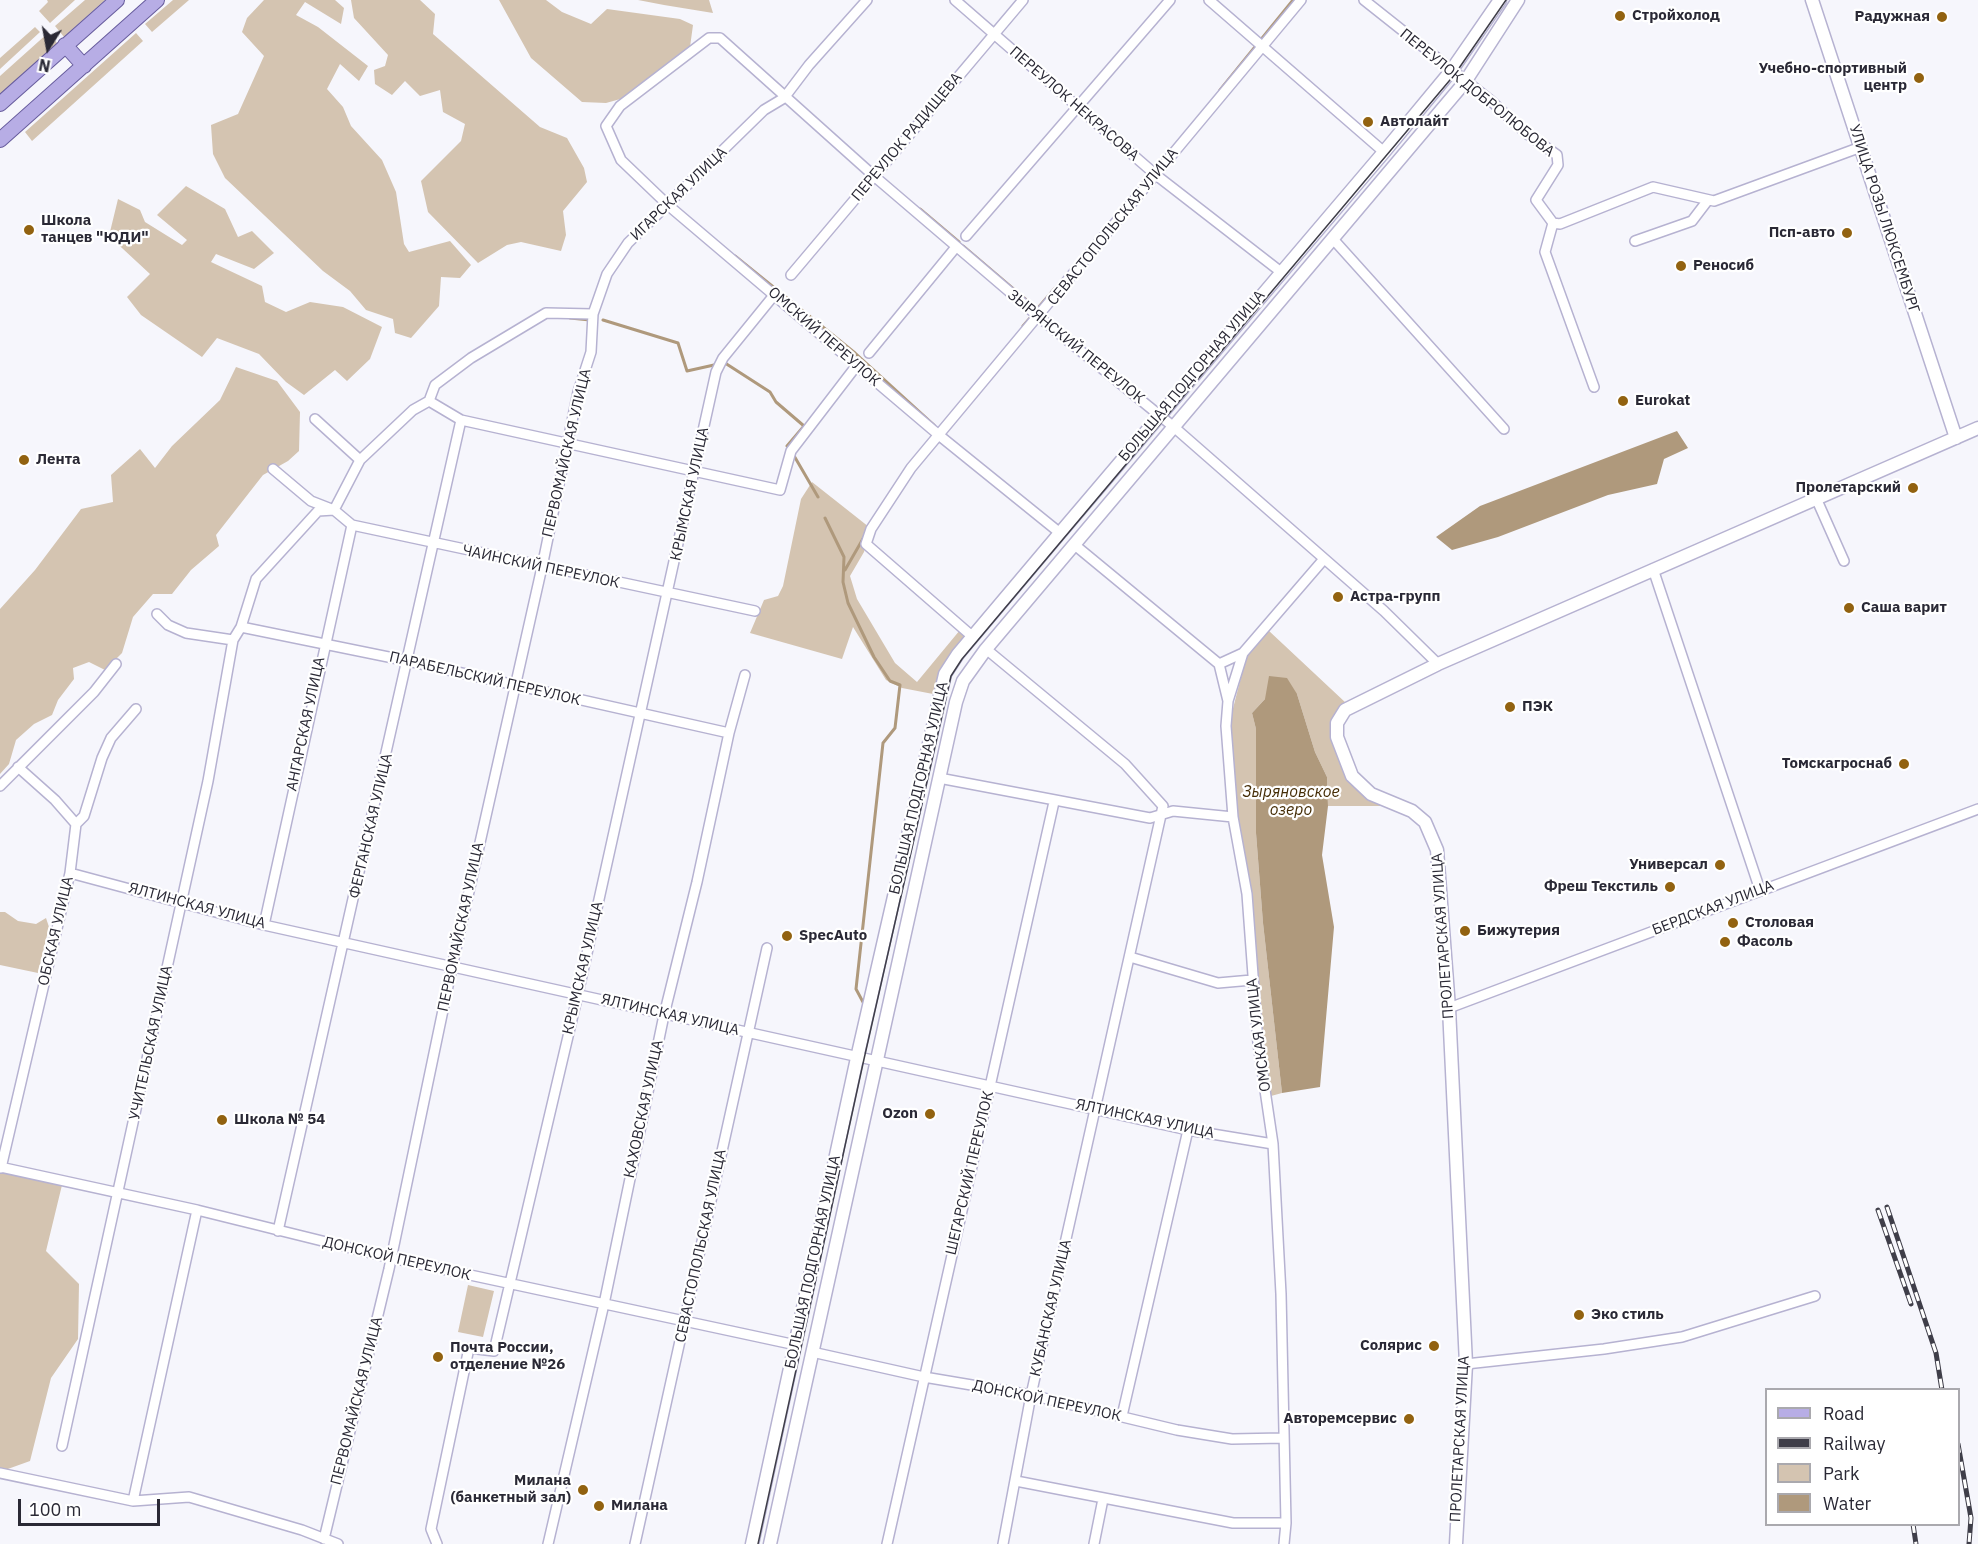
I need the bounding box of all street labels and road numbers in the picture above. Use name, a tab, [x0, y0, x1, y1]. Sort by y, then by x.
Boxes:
street label: ПЕРЕУЛОК ДОБРОЛЮБОВА	[1396, 25, 1558, 161]
street label: ПЕРЕУЛОК НЕКРАСОВА	[1006, 43, 1142, 165]
street label: ПЕРЕУЛОК РАДИЩЕВА	[848, 69, 966, 205]
street label: УЛИЦА РОЗЫ ЛЮКСЕМБУРГ	[1845, 122, 1923, 316]
street label: ИГАРСКАЯ УЛИЦА	[627, 143, 731, 245]
street label: СЕВАСТОПОЛЬСКАЯ УЛИЦА	[1044, 145, 1182, 309]
street label: ОМСКИЙ ПЕРЕУЛОК	[764, 283, 884, 391]
street label: ЗЫРЯНСКИЙ ПЕРЕУЛОК	[1004, 286, 1148, 408]
street label: БОЛЬШАЯ ПОДГОРНАЯ УЛИЦА	[1115, 287, 1269, 465]
street label: ПЕРВОМАЙСКАЯ УЛИЦА	[539, 367, 595, 539]
street label: КРЫМСКАЯ УЛИЦА	[667, 426, 713, 562]
street label: ЧАИНСКИЙ ПЕРЕУЛОК	[461, 542, 621, 592]
street label: ПАРАБЕЛЬСКИЙ ПЕРЕУЛОК	[387, 648, 583, 710]
street label: АНГАРСКАЯ УЛИЦА	[283, 655, 329, 793]
street label: БОЛЬШАЯ ПОДГОРНАЯ УЛИЦА	[886, 680, 952, 896]
street label: ФЕРГАНСКАЯ УЛИЦА	[346, 752, 396, 900]
street label: ПЕРВОМАЙСКАЯ УЛИЦА	[434, 841, 488, 1013]
street label: ПРОЛЕТАРСКАЯ УЛИЦА	[1428, 852, 1458, 1020]
street label: ОБСКАЯ УЛИЦА	[35, 875, 77, 987]
street label: БЕРДСКАЯ УЛИЦА	[1650, 877, 1776, 939]
street label: ЯЛТИНСКАЯ УЛИЦА	[126, 879, 268, 933]
street label: КРЫМСКАЯ УЛИЦА	[559, 900, 607, 1036]
street label: УЧИТЕЛЬСКАЯ УЛИЦА	[126, 964, 176, 1122]
street label: ОМСКАЯ УЛИЦА	[1243, 977, 1275, 1093]
street label: ЯЛТИНСКАЯ УЛИЦА	[599, 990, 741, 1040]
street label: КАХОВСКАЯ УЛИЦА	[621, 1038, 667, 1180]
street label: ШЕГАРСКИЙ ПЕРЕУЛОК	[942, 1089, 998, 1257]
street label: ЯЛТИНСКАЯ УЛИЦА	[1074, 1096, 1216, 1142]
street label: СЕВАСТОПОЛЬСКАЯ УЛИЦА	[672, 1148, 730, 1344]
street label: БОЛЬШАЯ ПОДГОРНАЯ УЛИЦА	[782, 1154, 844, 1370]
street label: ДОНСКОЙ ПЕРЕУЛОК	[321, 1233, 473, 1285]
street label: КУБАНСКАЯ УЛИЦА	[1026, 1238, 1076, 1378]
street label: ПЕРВОМАЙСКАЯ УЛИЦА	[327, 1315, 387, 1487]
street label: ПРОЛЕТАРСКАЯ УЛИЦА	[1447, 1355, 1473, 1523]
street label: ДОНСКОЙ ПЕРЕУЛОК	[971, 1376, 1123, 1426]

